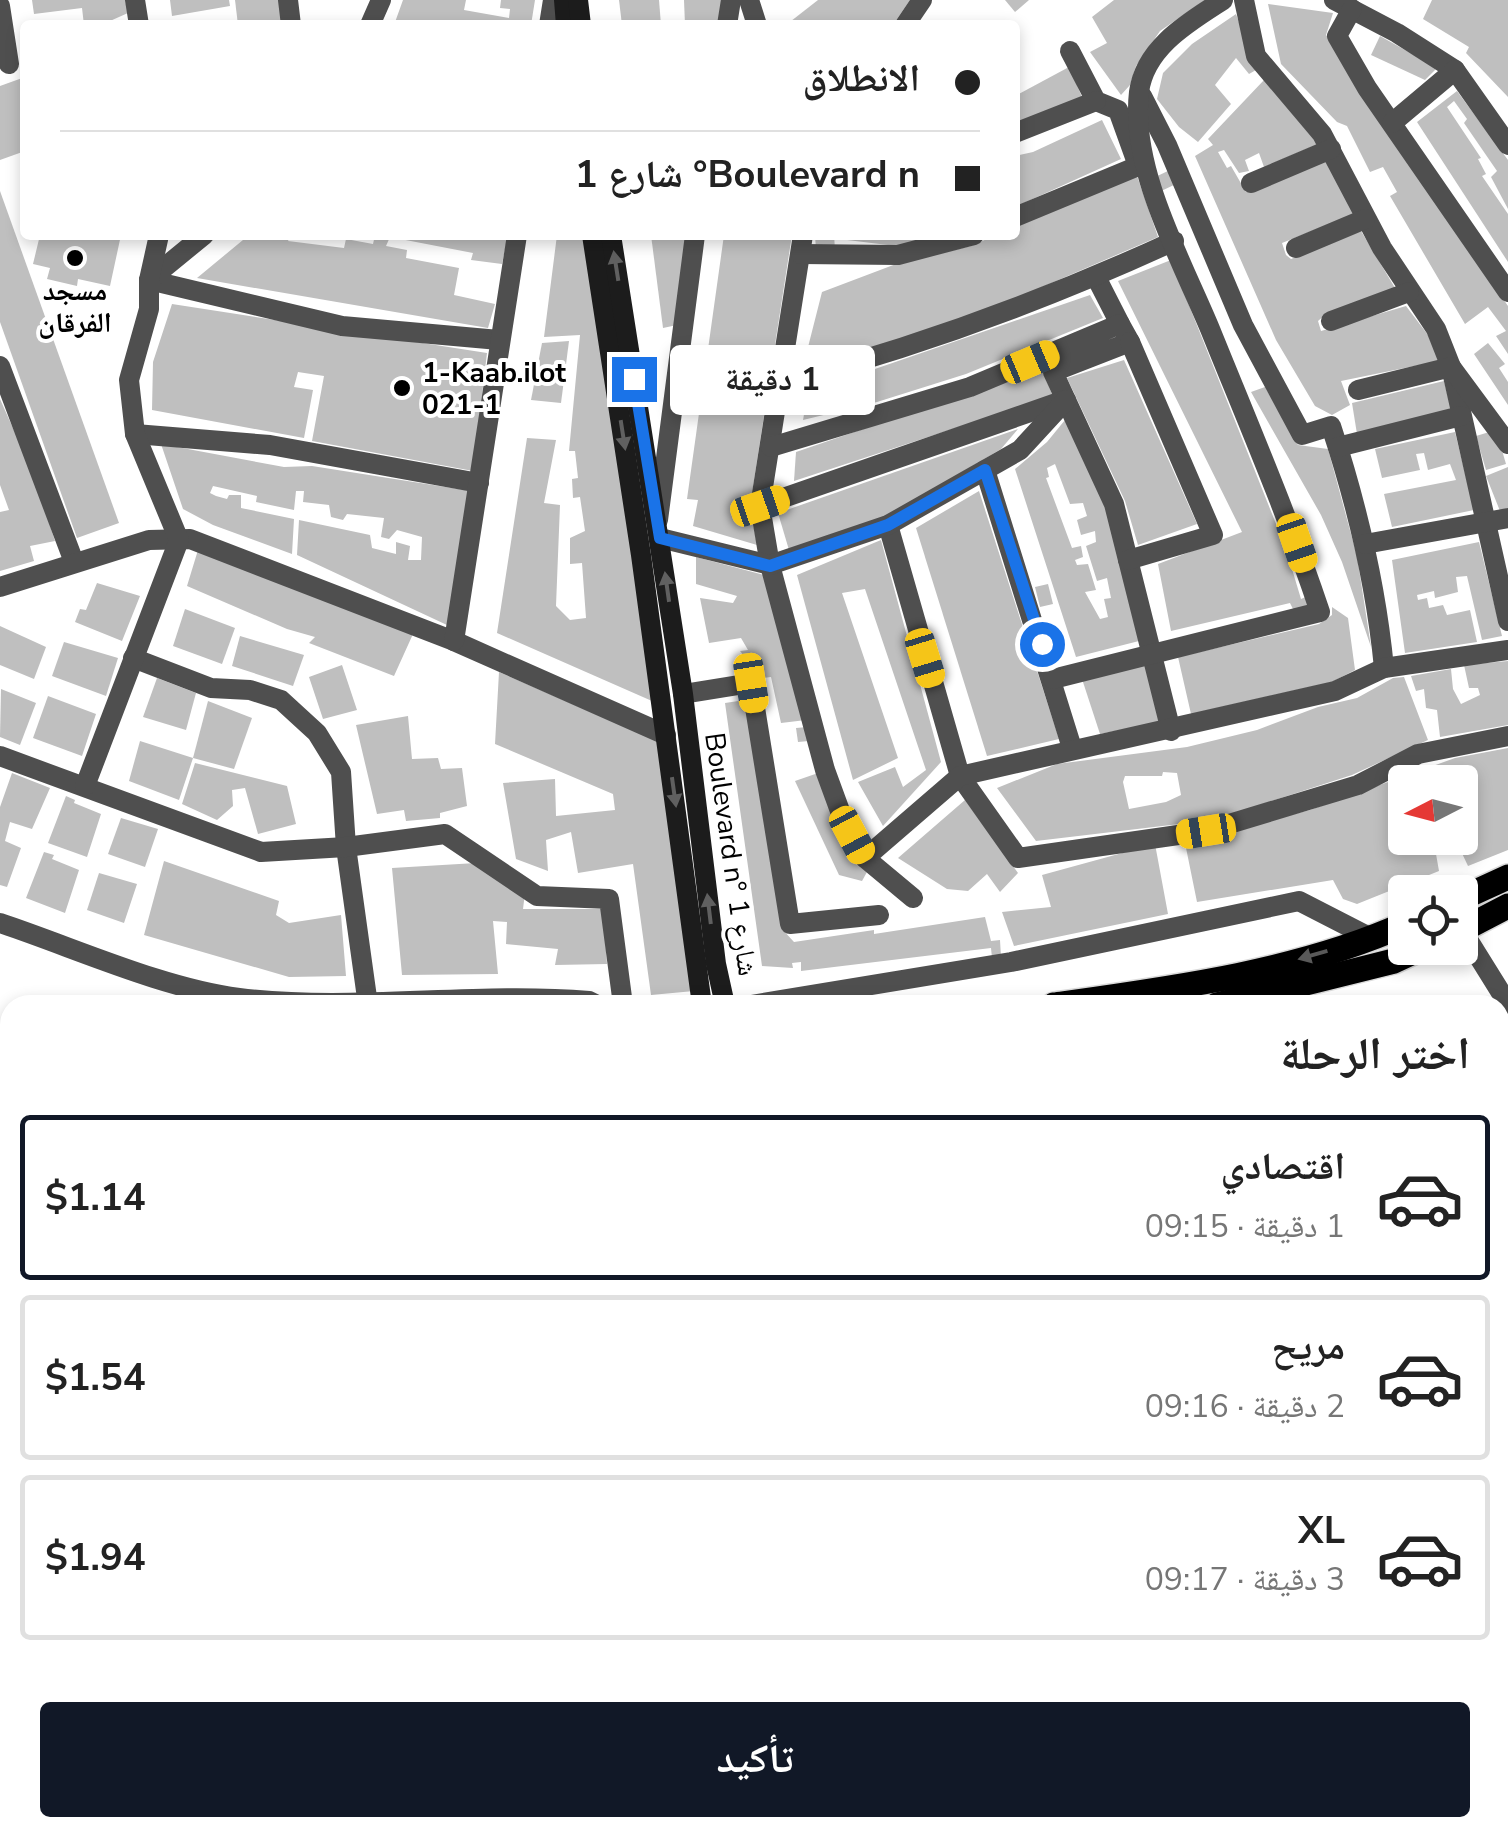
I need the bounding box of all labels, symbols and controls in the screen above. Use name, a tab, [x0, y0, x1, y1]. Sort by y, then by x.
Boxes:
text: الانطلاق	[802, 53, 920, 104]
text: Boulevard n° شارع 1	[575, 149, 920, 200]
marker: مسجد الفرقان	[64, 247, 86, 269]
one-way arrow	[608, 250, 623, 281]
place label: مسجد الفرقان	[38, 272, 112, 342]
car	[997, 336, 1063, 388]
callout: 1 دقيقة	[669, 344, 874, 414]
place label: 1-Kaab.ilot 021-1	[422, 354, 566, 424]
route end	[612, 357, 657, 402]
text: 1 دقيقة	[725, 358, 820, 401]
marker: 1-Kaab.ilot 021-1	[391, 377, 413, 399]
one-way arrow	[615, 420, 631, 451]
car	[727, 482, 793, 530]
car	[1273, 510, 1321, 576]
one-way arrow	[659, 570, 674, 602]
route start	[1020, 622, 1065, 667]
car	[902, 625, 948, 691]
car	[731, 651, 771, 715]
street label: Boulevard n° شارع 1	[695, 730, 767, 978]
north arrow	[1388, 765, 1478, 855]
map controls	[1388, 765, 1478, 965]
one-way arrow	[666, 776, 682, 808]
car	[825, 801, 879, 869]
car	[1174, 811, 1238, 851]
button: locate	[1388, 875, 1478, 965]
one-way arrow	[701, 893, 717, 924]
one-way arrow	[1297, 948, 1328, 964]
text: اختر الرحلة	[1280, 1024, 1470, 1085]
text: اقتصادي	[1221, 1141, 1345, 1192]
icon: car	[1375, 1153, 1465, 1243]
text: $1.14	[45, 1172, 146, 1223]
text: 1 دقيقة · 09:15	[1145, 1205, 1345, 1248]
text: مريح	[1271, 1321, 1345, 1372]
icon: car	[1375, 1333, 1465, 1423]
text: $1.54	[45, 1352, 146, 1403]
text: 2 دقيقة · 09:16	[1145, 1385, 1345, 1428]
text: XL	[1298, 1505, 1345, 1556]
icon: car	[1375, 1513, 1465, 1603]
text: $1.94	[45, 1532, 146, 1583]
text: 3 دقيقة · 09:17	[1145, 1558, 1345, 1601]
button: تأكيد	[40, 1702, 1470, 1817]

